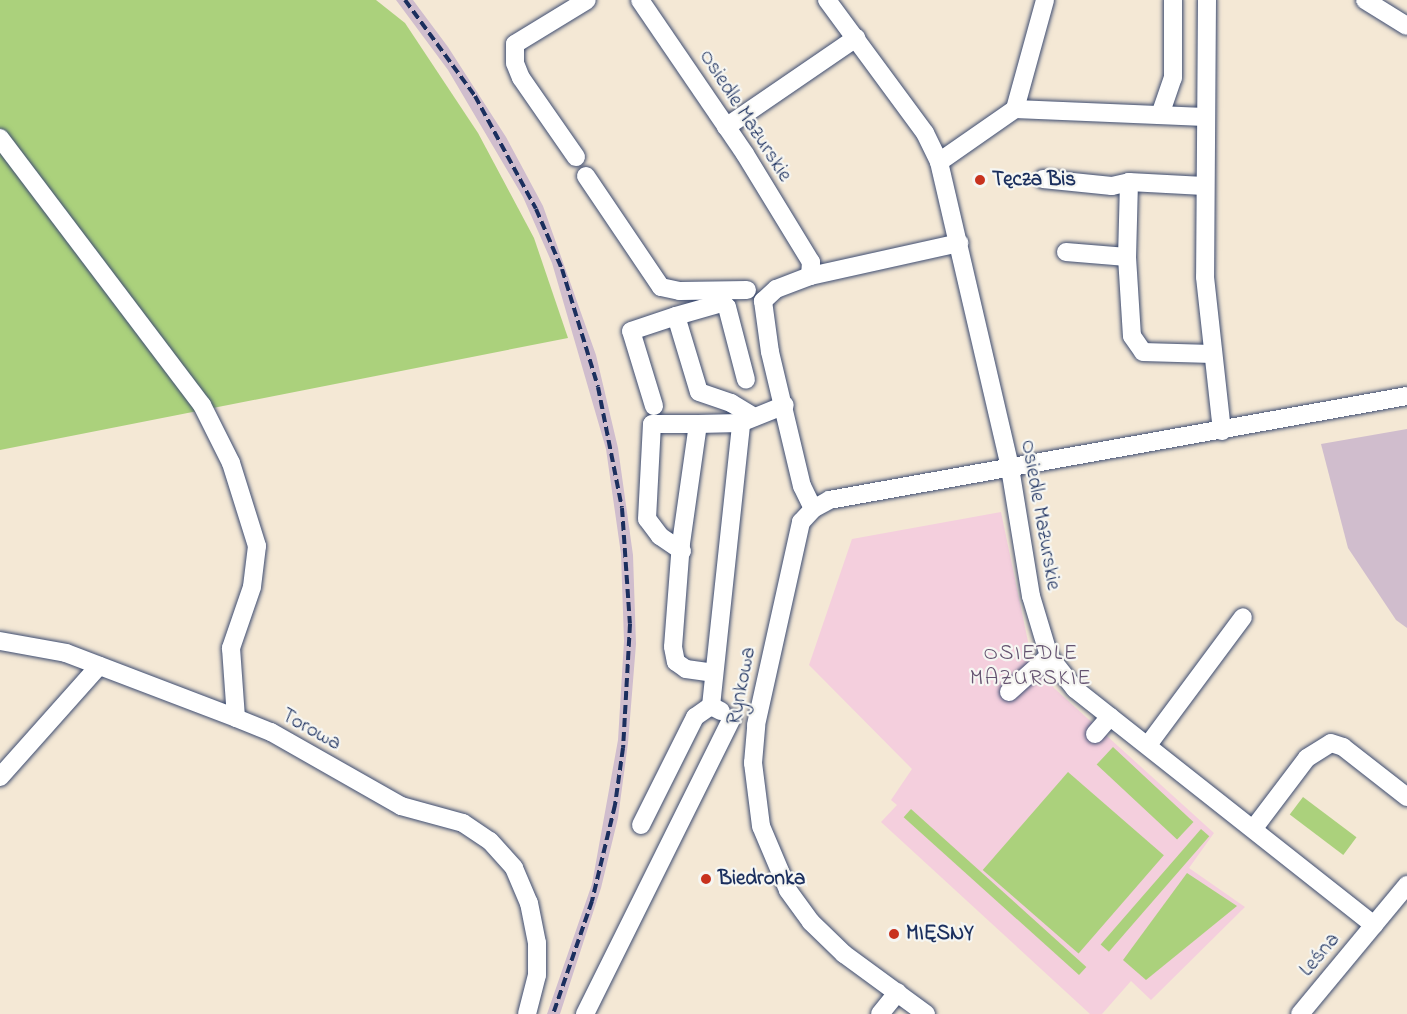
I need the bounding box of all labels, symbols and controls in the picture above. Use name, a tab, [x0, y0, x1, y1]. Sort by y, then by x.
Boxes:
street label: Osiedle Mazurskie	[693, 45, 797, 187]
place label: Tęcza Bis	[992, 167, 1076, 193]
marker: Tęcza Bis	[973, 173, 987, 187]
street label: Osiedle Mazurskie	[1014, 438, 1066, 592]
district label: OSIEDLE MAZURSKIE	[970, 641, 1092, 692]
street label: Rynkowa	[722, 645, 762, 727]
street label: Torowa	[277, 703, 345, 757]
place label: Biedronka	[718, 866, 805, 892]
marker: Biedronka	[699, 872, 713, 886]
place label: MIĘSNY	[906, 921, 974, 947]
marker: MIĘSNY	[887, 927, 901, 941]
street label: Leśna	[1294, 928, 1346, 982]

